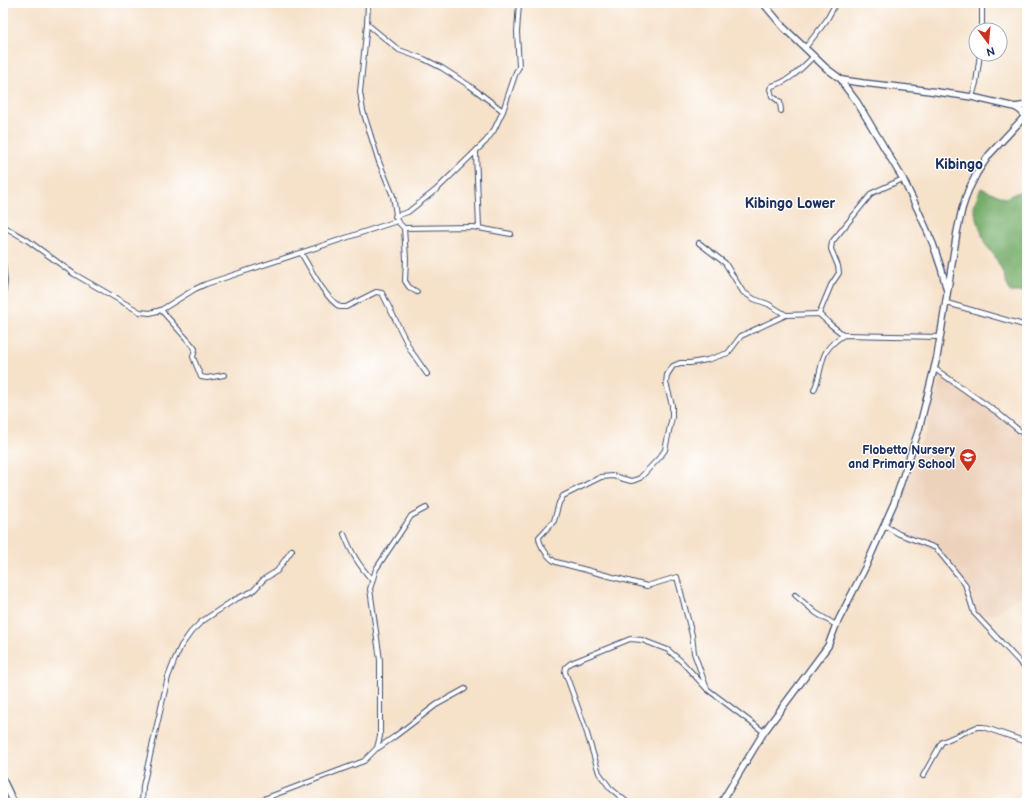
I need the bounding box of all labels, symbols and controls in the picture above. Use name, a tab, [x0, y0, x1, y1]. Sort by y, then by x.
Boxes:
north arrow	[968, 22, 1008, 62]
text: N	[985, 44, 996, 59]
district label: Kibingo	[935, 156, 983, 173]
district label: Kibingo Lower	[745, 195, 836, 212]
place label: Flobetto Nursery and Primary School	[848, 443, 955, 472]
school or university icon: Flobetto Nursery and Primary School	[958, 447, 978, 472]

